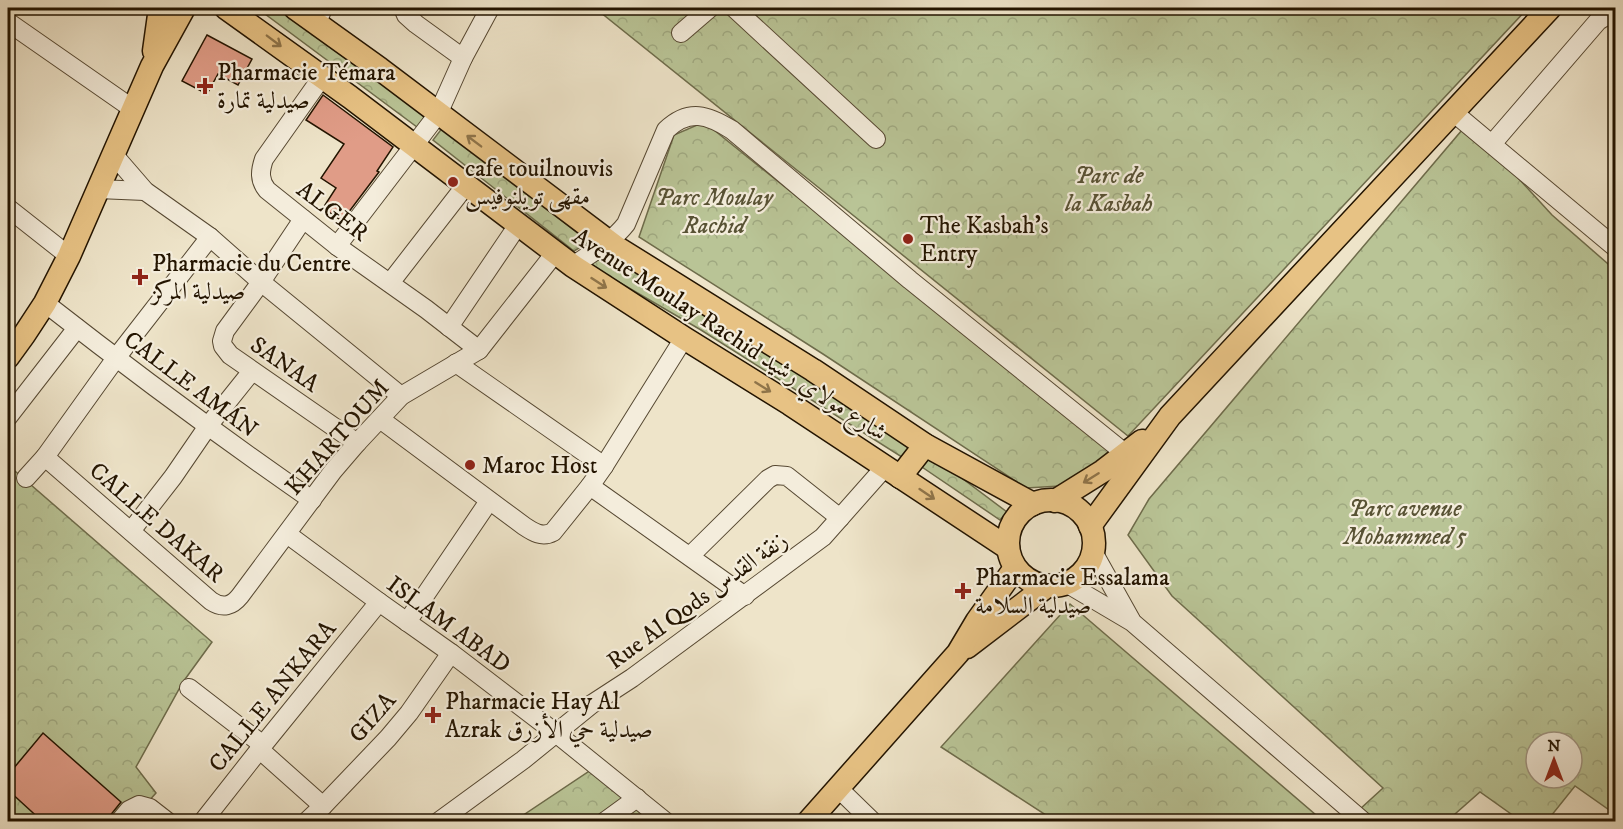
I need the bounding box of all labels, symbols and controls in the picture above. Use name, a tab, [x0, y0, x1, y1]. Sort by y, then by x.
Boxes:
one-way arrow	[266, 34, 282, 47]
place label: Pharmacie Témara صيدلية تمارة	[217, 58, 396, 116]
marker: Pharmacie Témara صيدلية تمارة	[198, 79, 212, 93]
one-way arrow	[467, 135, 483, 147]
place label: cafe touilnouvis مقهى تويلنوفيس	[465, 154, 613, 213]
park label: Parc de la Kasbah	[1064, 161, 1153, 219]
street label: ALGER	[291, 175, 374, 249]
marker: cafe touilnouvis مقهى تويلنوفيس	[446, 175, 460, 189]
park label: Parc Moulay Rachid	[655, 183, 774, 241]
place label: The Kasbah's Entry	[920, 211, 1049, 269]
street label: Avenue Moulay Rachid شارع مولاي رشيد	[564, 222, 892, 451]
marker: The Kasbah's Entry	[901, 232, 915, 246]
place label: Pharmacie du Centre صيدلية المركز	[149, 249, 351, 307]
marker: Pharmacie du Centre صيدلية المركز	[133, 270, 147, 284]
one-way arrow	[590, 277, 607, 289]
street label: CALLE AMÁN	[117, 324, 264, 445]
street label: SANAA	[244, 330, 325, 400]
street label: KHARTOUM	[279, 374, 396, 502]
one-way arrow	[754, 382, 771, 394]
place label: Maroc Host	[482, 451, 598, 481]
street label: CALLE DAKAR	[83, 456, 230, 590]
marker: Maroc Host	[463, 458, 477, 472]
one-way arrow	[1083, 473, 1100, 485]
one-way arrow	[918, 488, 934, 500]
park label: Parc avenue Mohammed 5	[1342, 494, 1467, 552]
street label: Rue Al Qods زنقة القدس	[601, 525, 794, 676]
place label: Pharmacie Essalama صيدلية السلامة	[975, 563, 1170, 621]
street label: ISLAM ABAD	[380, 570, 516, 680]
marker: Pharmacie Essalama صيدلية السلامة	[956, 584, 970, 598]
street label: CALLE ANKARA	[202, 614, 344, 778]
street label: GIZA	[343, 686, 403, 749]
place label: Pharmacie Hay Al Azrak صيدلية حي الأزرق	[445, 687, 653, 748]
marker: Pharmacie Hay Al Azrak صيدلية حي الأزرق	[426, 708, 440, 722]
north arrow	[1524, 730, 1584, 790]
text: N	[1547, 736, 1561, 756]

